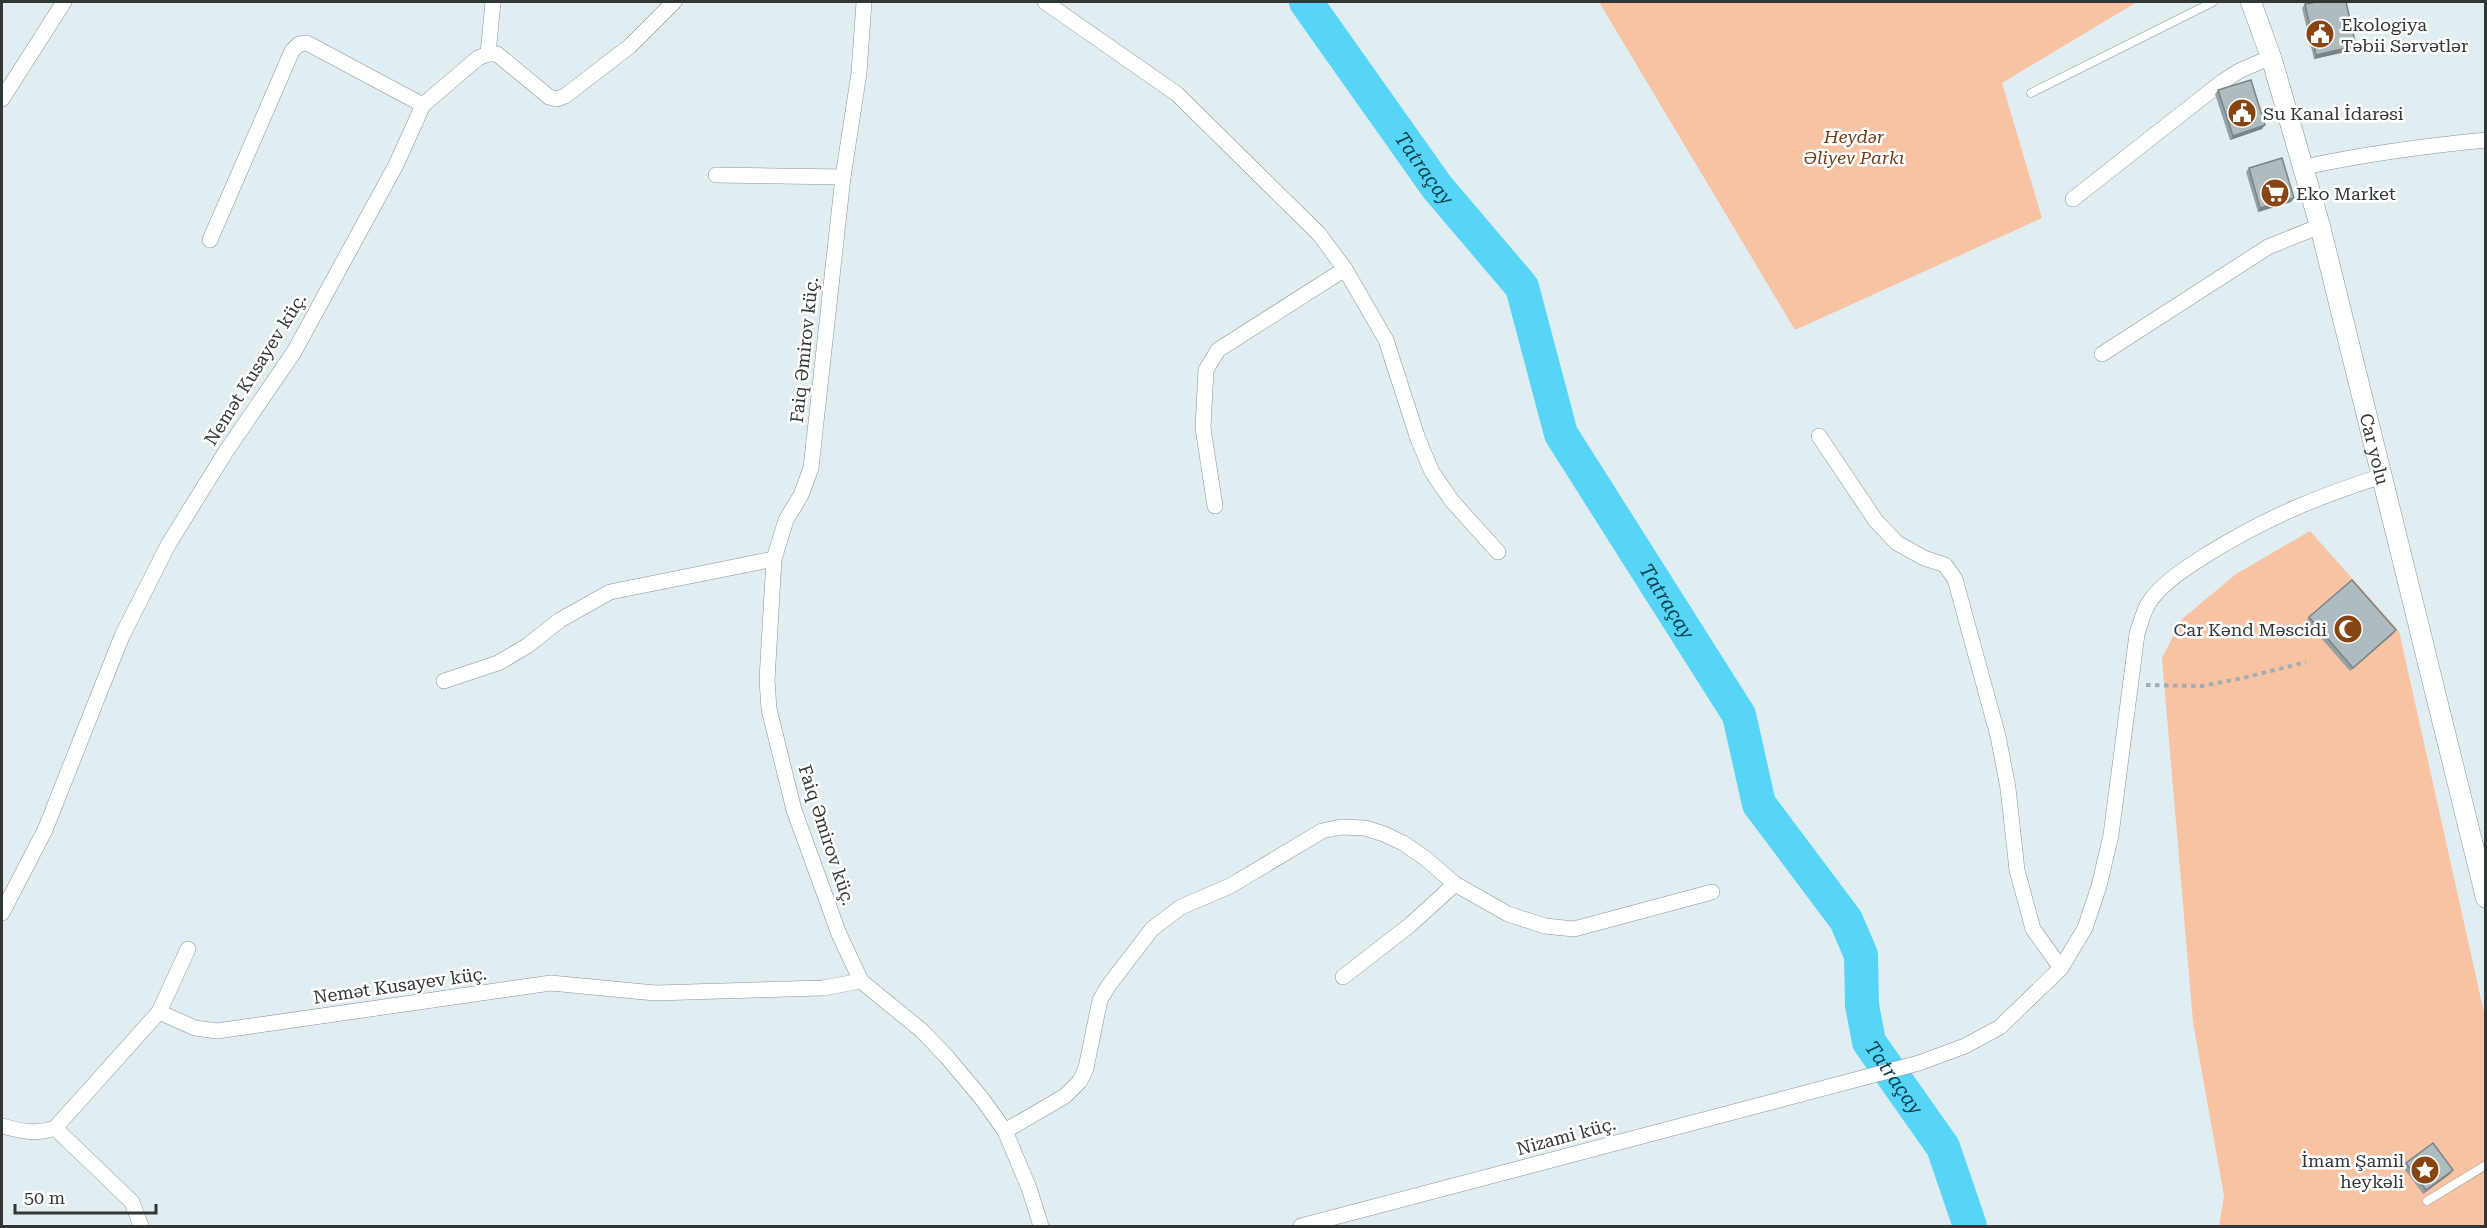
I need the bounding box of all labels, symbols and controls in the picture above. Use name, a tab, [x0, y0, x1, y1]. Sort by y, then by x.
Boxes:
place label: Ekologiya Təbii Sərvətlər	[2341, 14, 2468, 56]
public building icon: Ekologiya Təbii Sərvətlər	[2304, 18, 2336, 50]
public building icon: Su Kanal İdarəsi	[2226, 97, 2258, 129]
place label: Su Kanal İdarəsi	[2263, 103, 2404, 124]
park label: Heydər Əliyev Parkı	[1804, 126, 1905, 168]
water label: Tatraçay	[1390, 127, 1459, 210]
supermarket icon: Eko Market	[2259, 177, 2291, 209]
place label: Eko Market	[2296, 183, 2396, 204]
street label: Faiq Əmirov küç.	[786, 276, 822, 424]
street label: Nemət Kusayev küç.	[200, 289, 310, 449]
street label: Car yolu	[2356, 411, 2394, 487]
water label: Tatraçay	[1634, 559, 1700, 644]
mosque icon: Car Kənd Məscidi	[2332, 613, 2364, 645]
place label: Car Kənd Məscidi	[2173, 619, 2327, 640]
street label: Faiq Əmirov küç.	[794, 762, 860, 908]
street label: Nemət Kusayev küç.	[312, 962, 488, 1008]
water label: Tatraçay	[1860, 1036, 1929, 1120]
street label: Nizami küç.	[1514, 1113, 1618, 1159]
place label: İmam Şamil heykəli	[2301, 1150, 2404, 1192]
place icon: İmam Şamil heykəli	[2409, 1154, 2441, 1186]
scale bar	[15, 1177, 156, 1215]
text: 50 m	[24, 1187, 65, 1208]

